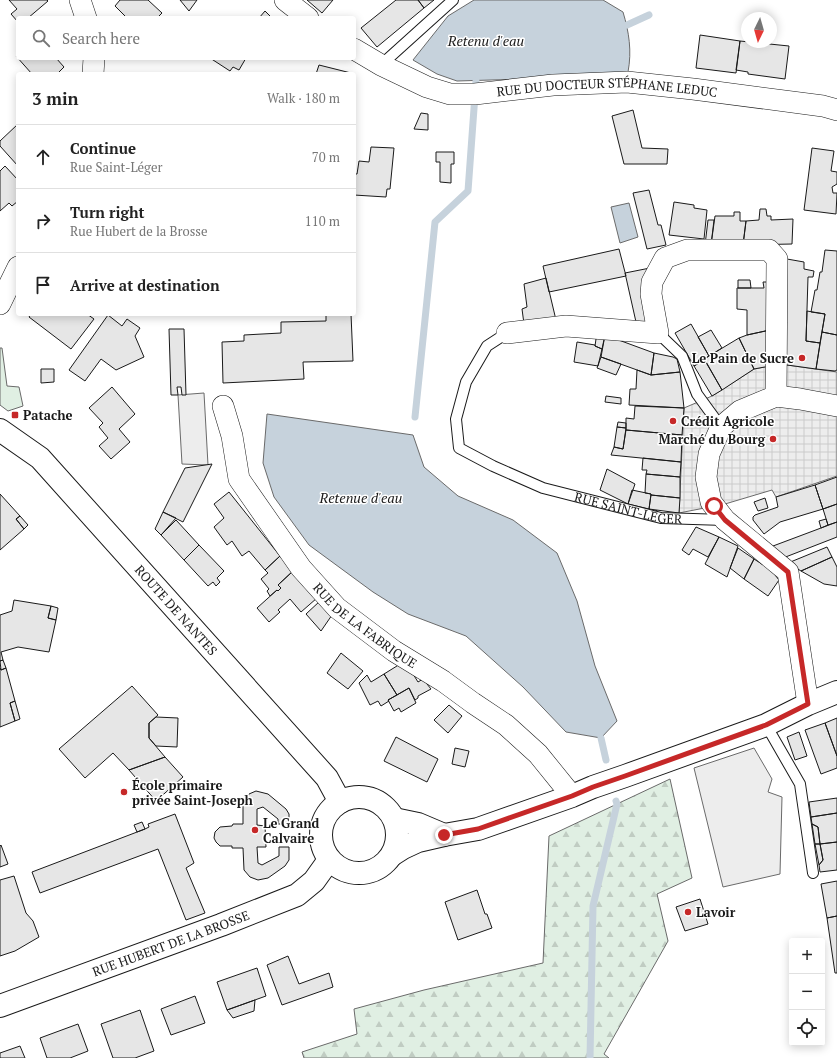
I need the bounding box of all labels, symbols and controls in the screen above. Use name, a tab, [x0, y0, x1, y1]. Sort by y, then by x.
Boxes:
north arrow	[741, 12, 777, 48]
search box	[16, 16, 356, 60]
icon: search	[30, 27, 52, 49]
text: Search here	[62, 28, 140, 48]
water label: Retenu d'eau	[447, 31, 524, 50]
street label: RUE DU DOCTEUR STÉPHANE LEDUC	[496, 73, 718, 101]
text: 3 min	[32, 87, 79, 110]
text: Walk · 180 m	[267, 89, 340, 107]
text: Continue	[70, 138, 136, 158]
icon: ahead	[32, 146, 54, 168]
text: 70 m	[312, 148, 340, 166]
text: Rue Saint-Léger	[70, 158, 162, 176]
text: Turn right	[70, 202, 145, 222]
icon: right	[32, 210, 54, 232]
text: 110 m	[305, 212, 340, 230]
text: Rue Hubert de la Brosse	[70, 222, 208, 240]
icon: arrive	[32, 274, 54, 296]
text: Arrive at destination	[70, 275, 220, 295]
place label: Le Pain de Sucre	[692, 349, 794, 367]
marker: Le Pain de Sucre	[797, 353, 807, 363]
place label: Patache	[23, 406, 73, 424]
marker: Patache	[10, 410, 20, 420]
place label: Crédit Agricole	[681, 412, 774, 430]
marker: Crédit Agricole	[668, 416, 678, 426]
place label: Marché du Bourg	[658, 430, 766, 448]
marker: Marché du Bourg	[768, 434, 778, 444]
street label: RUE SAINT-LÉGER	[573, 487, 683, 528]
water label: Retenue d'eau	[319, 488, 402, 507]
route start	[705, 497, 723, 515]
street label: ROUTE DE NANTES	[131, 561, 222, 659]
street label: RUE DE LA FABRIQUE	[309, 579, 421, 672]
place label: École primaire privée Saint-Joseph	[132, 776, 254, 809]
marker: École primaire privée Saint-Joseph	[119, 787, 129, 797]
place label: Le Grand Calvaire	[263, 814, 320, 847]
marker: Le Grand Calvaire	[250, 825, 260, 835]
route end	[435, 826, 453, 844]
place label: Lavoir	[696, 903, 736, 921]
street label: RUE HUBERT DE LA BROSSE	[90, 906, 252, 980]
marker: Lavoir	[683, 907, 693, 917]
map controls	[789, 938, 825, 1046]
button: +	[789, 938, 825, 974]
button: −	[789, 974, 825, 1010]
button: locate	[789, 1010, 825, 1046]

